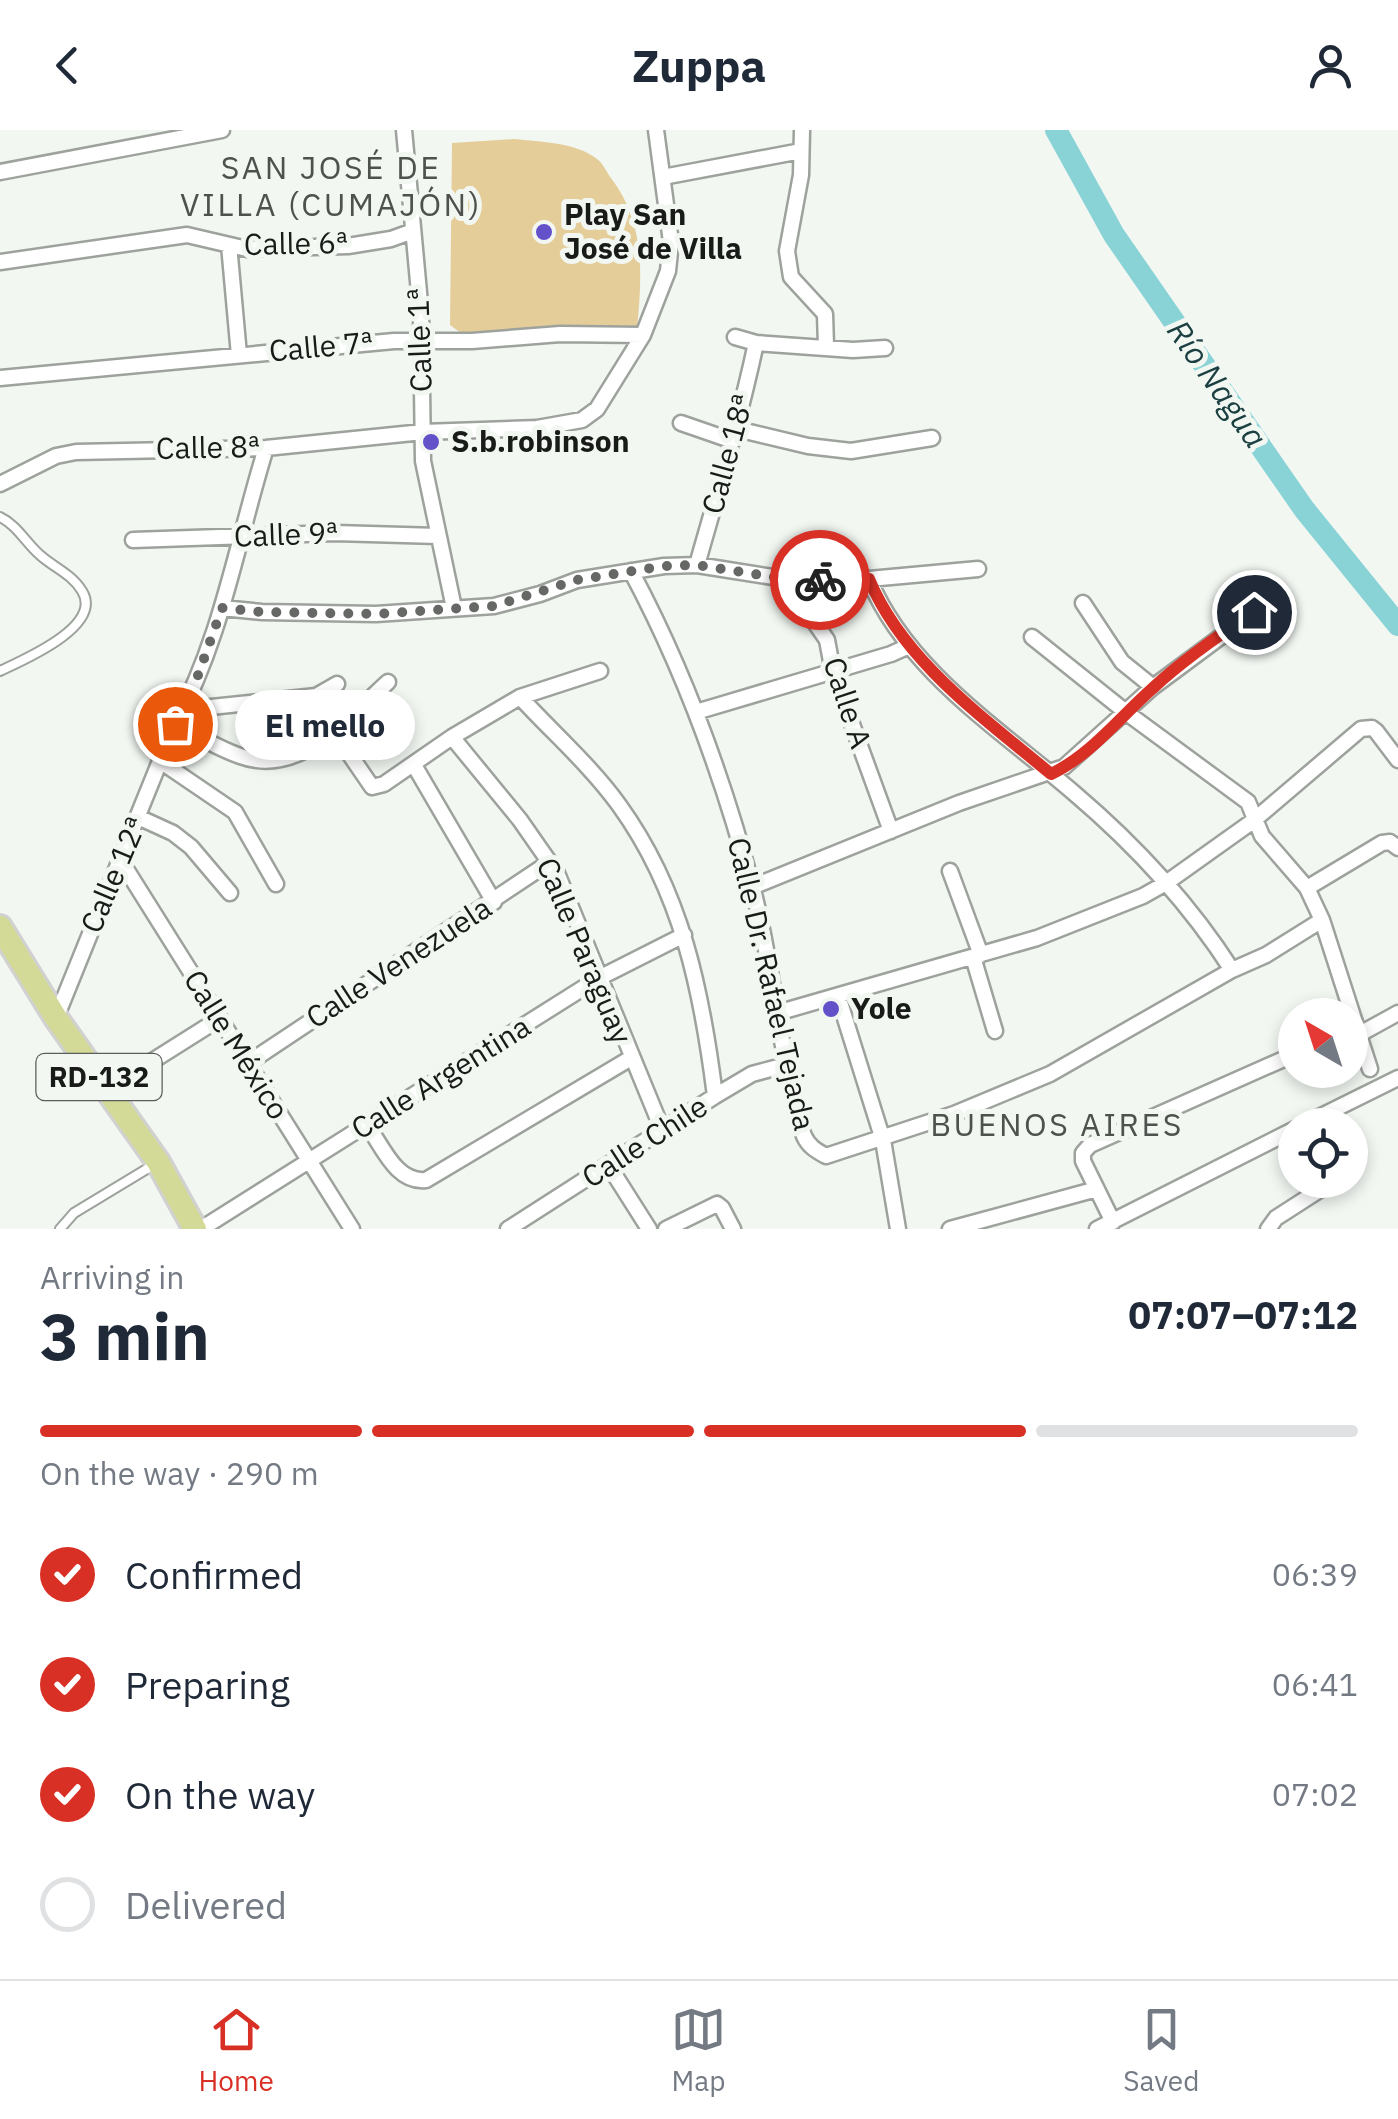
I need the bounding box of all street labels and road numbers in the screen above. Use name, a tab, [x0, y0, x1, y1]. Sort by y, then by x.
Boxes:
street label: Calle 6ª	[243, 222, 348, 263]
street label: Calle 1ª	[397, 287, 440, 393]
street label: Calle 7ª	[267, 322, 375, 369]
street label: Calle 18ª	[692, 389, 761, 518]
street label: Calle 8ª	[155, 426, 260, 467]
street label: Calle 9ª	[233, 512, 339, 555]
street label: Calle A	[815, 652, 881, 753]
street label: Calle 12ª	[71, 810, 154, 938]
street label: Calle Dr. Rafael Tejada	[720, 833, 825, 1134]
street label: Calle Paraguay	[529, 851, 642, 1050]
street label: Calle Venezuela	[298, 887, 498, 1036]
street label: Calle México	[176, 962, 299, 1126]
street label: Calle Argentina	[343, 1006, 537, 1147]
road number: RD-132	[36, 1054, 162, 1100]
street label: Calle Chile	[574, 1086, 714, 1196]

